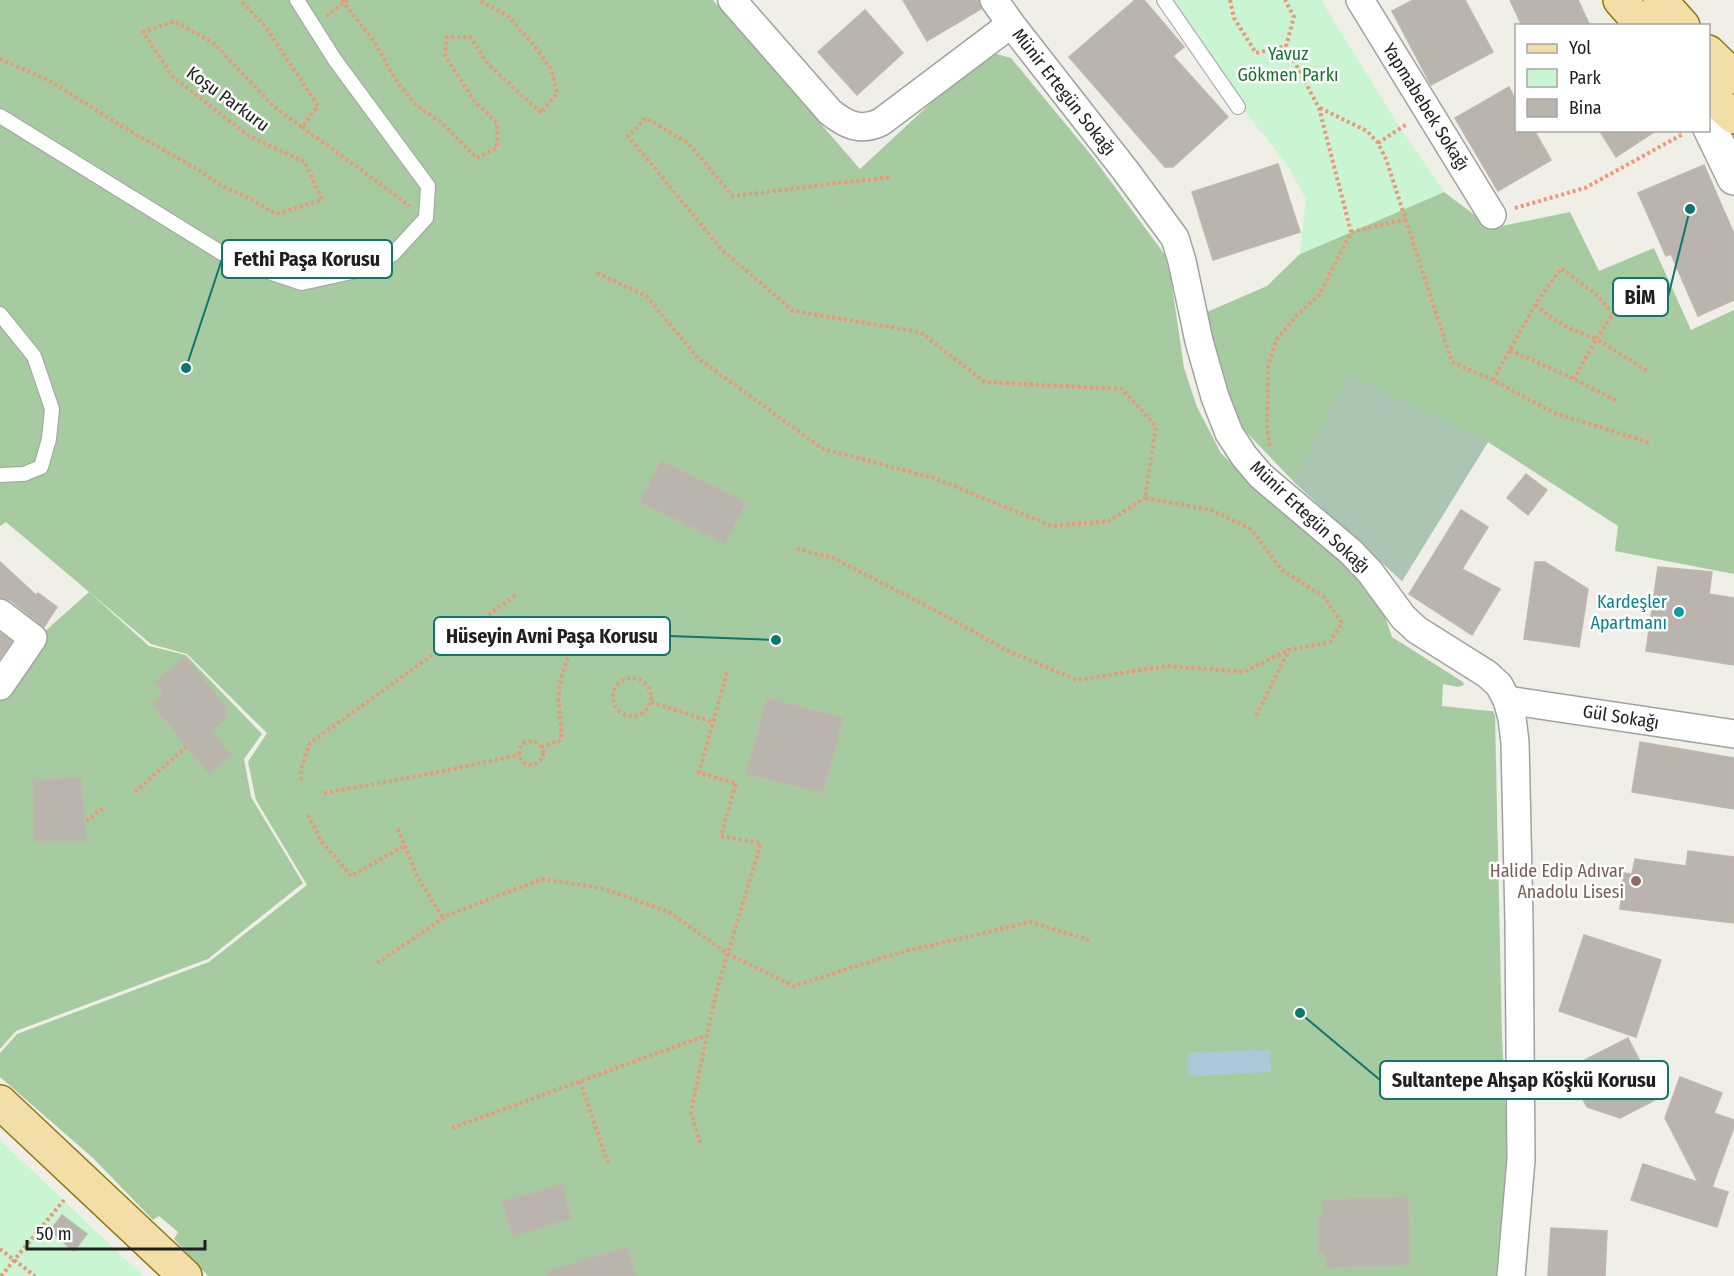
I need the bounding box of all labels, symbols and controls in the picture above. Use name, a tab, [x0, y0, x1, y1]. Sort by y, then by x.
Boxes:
street label: Münir Ertegün Sokağı	[1008, 24, 1120, 160]
legend	[1515, 24, 1710, 132]
text: Yol	[1569, 37, 1591, 59]
street label: Yapmabebek Sokağı	[1378, 39, 1474, 175]
park label: Yavuz Gökmen Parkı	[1237, 43, 1339, 86]
street label: Koşu Parkuru	[182, 62, 274, 136]
text: Park	[1569, 67, 1602, 89]
text: Bina	[1569, 97, 1602, 119]
callout: Fethi Paşa Korusu	[222, 240, 392, 278]
text: Fethi Paşa Korusu	[234, 247, 380, 271]
callout: BİM	[1613, 278, 1668, 316]
text: BİM	[1625, 285, 1655, 309]
street label: Münir Ertegün Sokağı	[1246, 456, 1374, 578]
place label: Kardeşler Apartmanı	[1590, 591, 1668, 634]
marker: Kardeşler Apartmanı	[1672, 605, 1686, 619]
callout: Hüseyin Avni Paşa Korusu	[434, 617, 670, 655]
text: Hüseyin Avni Paşa Korusu	[446, 624, 658, 648]
street label: Gül Sokağı	[1581, 700, 1661, 734]
place label: Halide Edip Adıvar Anadolu Lisesi	[1490, 860, 1625, 903]
marker: Halide Edip Adıvar Anadolu Lisesi	[1629, 874, 1643, 888]
callout: Sultantepe Ahşap Köşkü Korusu	[1380, 1061, 1668, 1099]
text: Sultantepe Ahşap Köşkü Korusu	[1392, 1068, 1656, 1092]
scale bar	[27, 1213, 206, 1251]
text: 50 m	[36, 1223, 72, 1245]

